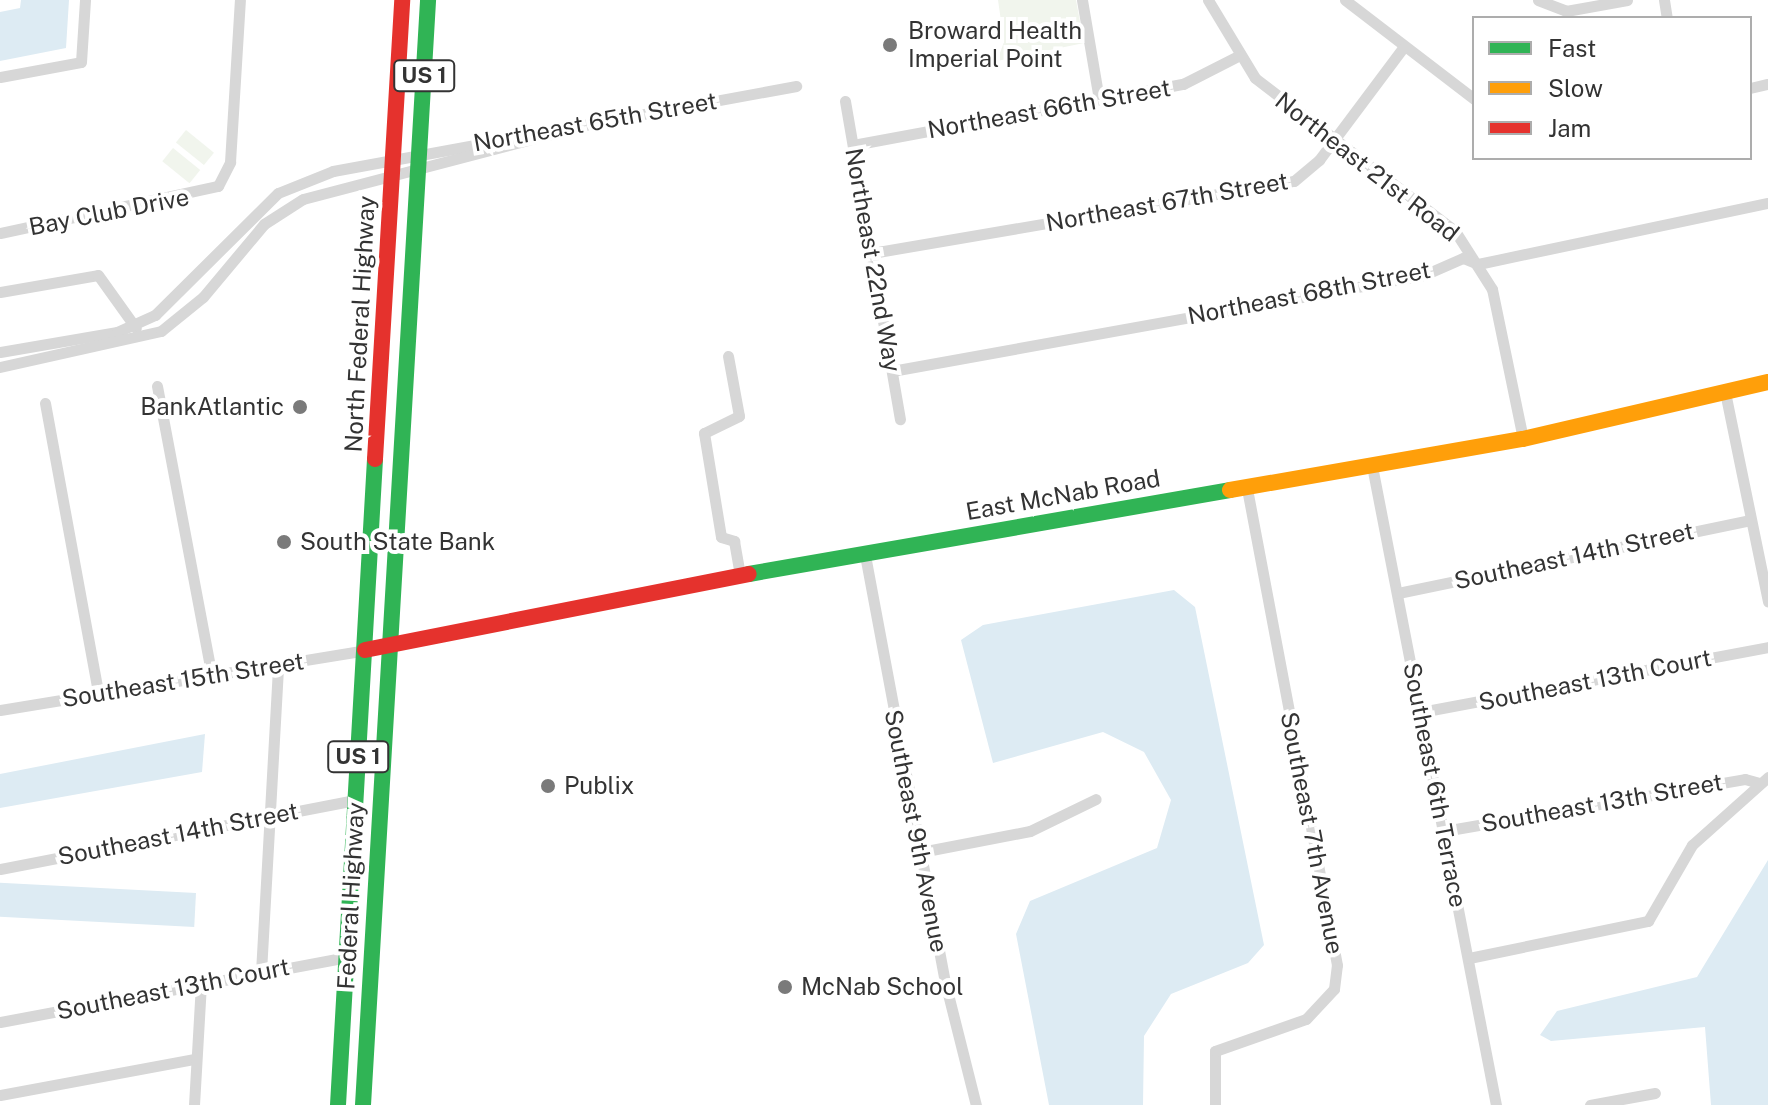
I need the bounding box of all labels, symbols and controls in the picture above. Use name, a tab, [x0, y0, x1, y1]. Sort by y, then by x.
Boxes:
legend	[1472, 16, 1752, 160]
place label: Broward Health Imperial Point	[908, 17, 1082, 73]
marker: Broward Health Imperial Point	[879, 34, 901, 56]
text: Fast	[1548, 34, 1596, 62]
road number: US 1	[392, 58, 456, 94]
street label: Northeast 66th Street	[925, 73, 1173, 145]
text: Slow	[1548, 74, 1603, 102]
street label: Northeast 65th Street	[471, 86, 719, 158]
street label: Northeast 21st Road	[1269, 86, 1465, 248]
text: Jam	[1548, 114, 1591, 142]
street label: Northeast 22nd Way	[839, 145, 907, 375]
street label: Northeast 67th Street	[1044, 167, 1290, 237]
street label: Bay Club Drive	[26, 182, 192, 242]
street label: North Federal Highway	[339, 195, 381, 453]
street label: Northeast 68th Street	[1185, 255, 1433, 331]
place label: BankAtlantic	[140, 393, 284, 421]
marker: BankAtlantic	[291, 398, 309, 416]
street label: East McNab Road	[963, 464, 1163, 526]
street label: Southeast 14th Street	[1452, 517, 1696, 595]
place label: South State Bank	[300, 528, 495, 556]
marker: South State Bank	[275, 533, 293, 551]
street label: Southeast 13th Court	[1476, 643, 1714, 717]
street label: Southeast 15th Street	[60, 647, 306, 713]
street label: Southeast 6th Terrace	[1397, 660, 1473, 910]
street label: Southeast 9th Avenue	[878, 707, 954, 955]
street label: Southeast 7th Avenue	[1274, 709, 1350, 957]
road number: US 1	[326, 739, 390, 775]
street label: Southeast 13th Street	[1479, 768, 1725, 838]
place label: Publix	[564, 772, 634, 800]
marker: Publix	[539, 777, 557, 795]
street label: Southeast 14th Street	[55, 797, 301, 871]
street label: Federal Highway	[332, 802, 370, 990]
street label: Southeast 13th Court	[54, 952, 292, 1026]
place label: McNab School	[801, 973, 964, 1001]
marker: McNab School	[776, 978, 794, 996]

